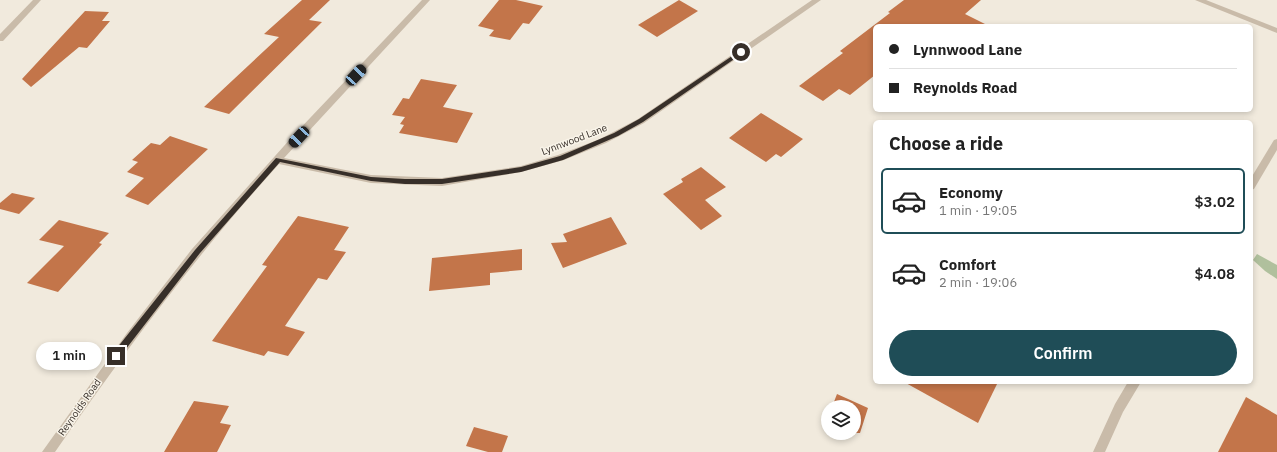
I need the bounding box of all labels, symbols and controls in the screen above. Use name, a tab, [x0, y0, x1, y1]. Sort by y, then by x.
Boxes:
text: Lynnwood Lane	[913, 40, 1022, 59]
route start	[732, 43, 750, 61]
car	[343, 62, 369, 88]
text: Reynolds Road	[913, 78, 1017, 97]
street label: Lynnwood Lane	[539, 121, 609, 158]
car	[286, 124, 312, 150]
text: Choose a ride	[889, 132, 1003, 155]
icon: car	[891, 183, 927, 219]
text: Economy	[939, 183, 1003, 202]
text: $3.02	[1195, 192, 1235, 211]
text: 1 min · 19:05	[939, 202, 1017, 219]
icon: car	[891, 255, 927, 291]
text: Comfort	[939, 255, 996, 274]
text: $4.08	[1195, 264, 1235, 283]
text: 2 min · 19:06	[939, 274, 1017, 291]
button: Confirm	[889, 330, 1237, 376]
callout: 1 min	[36, 342, 102, 370]
text: 1 min	[52, 347, 86, 364]
route end	[107, 347, 125, 365]
street label: Reynolds Road	[55, 376, 104, 438]
map controls	[821, 400, 861, 440]
button: layers	[821, 400, 861, 440]

